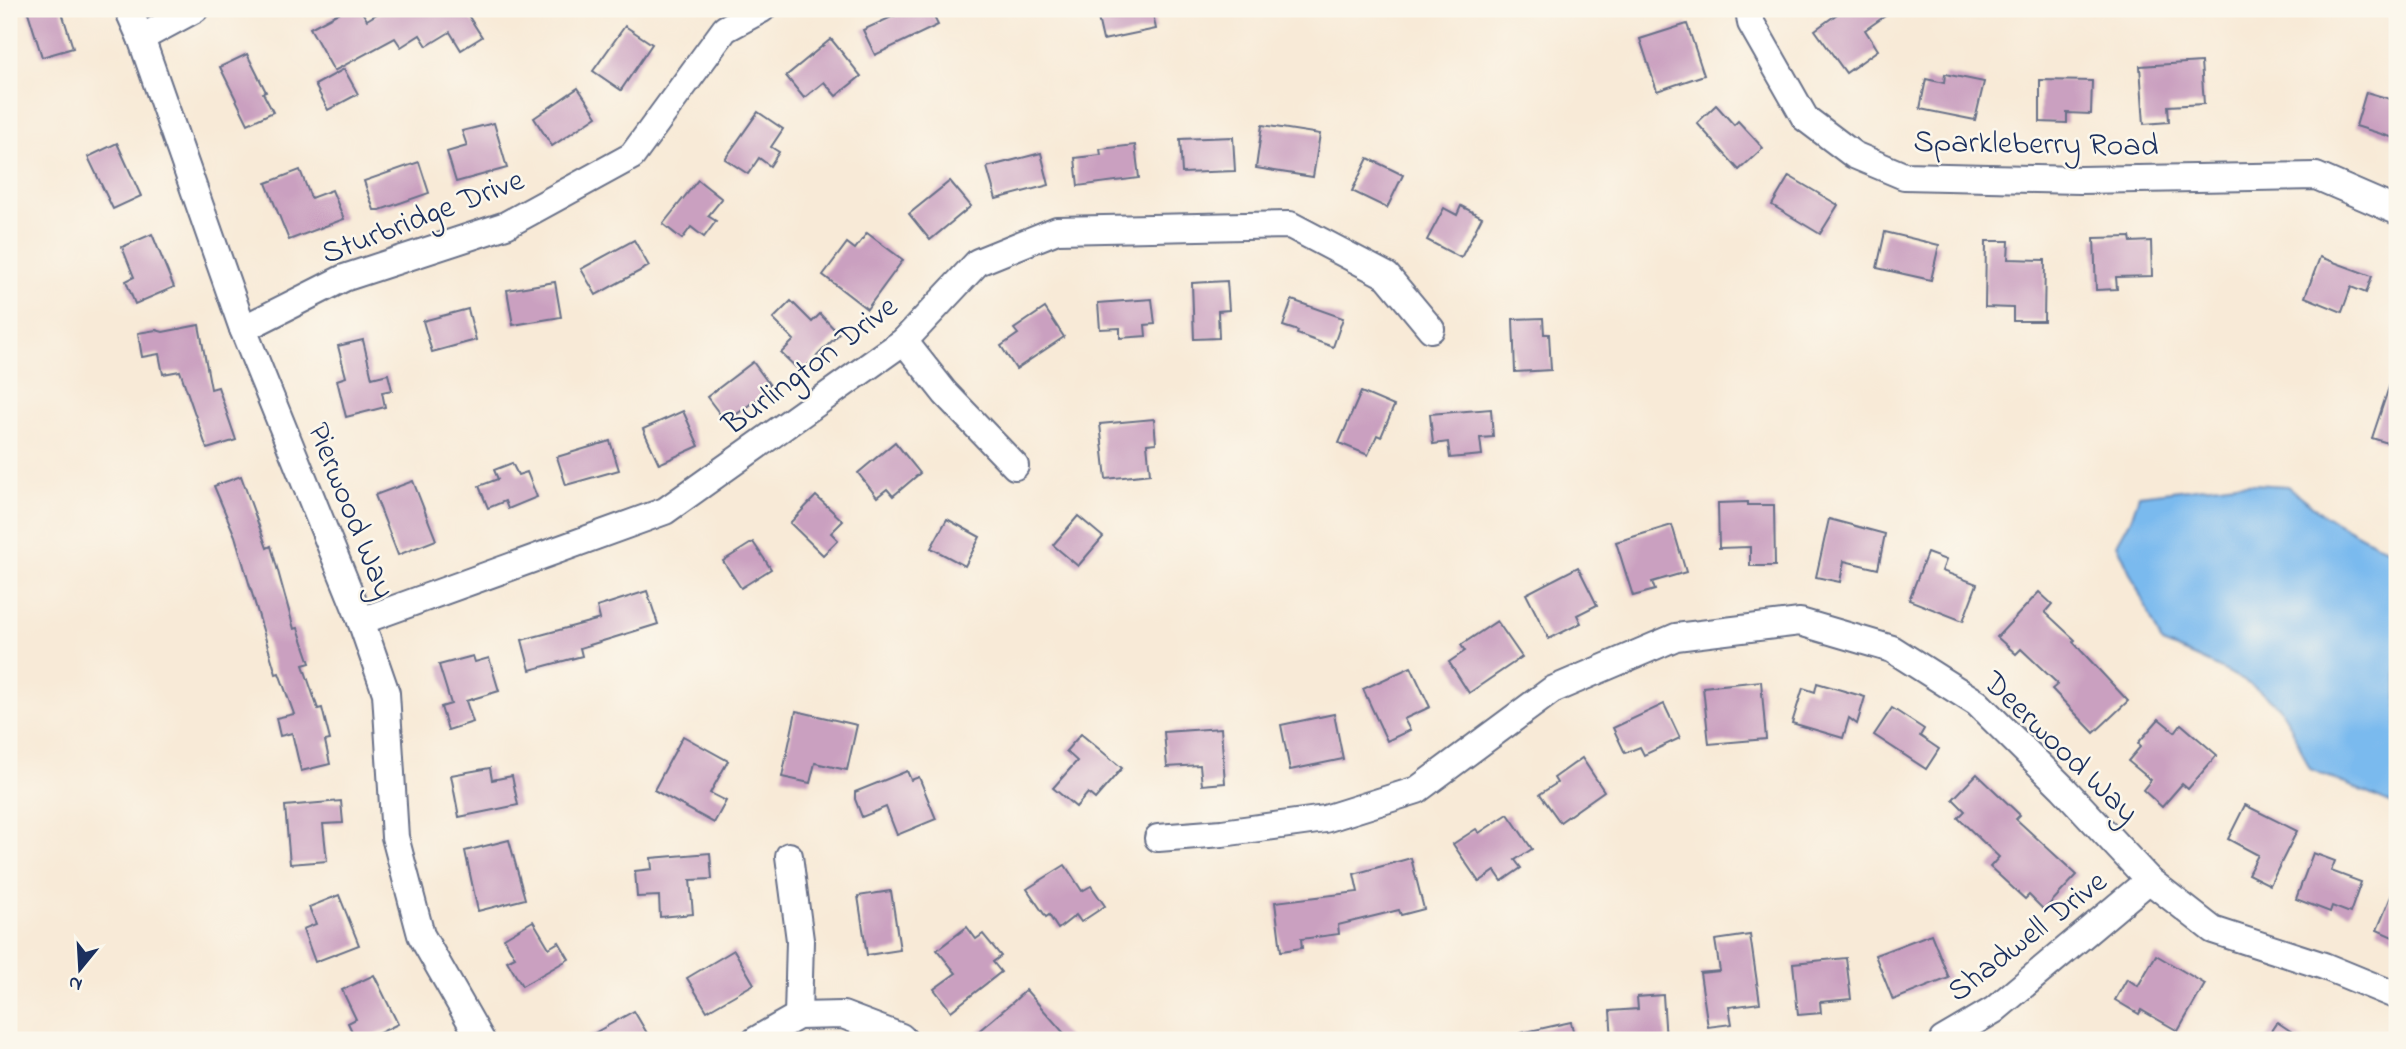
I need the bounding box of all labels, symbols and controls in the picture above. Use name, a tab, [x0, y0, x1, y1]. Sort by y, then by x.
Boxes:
street label: Sparkleberry Road	[1913, 120, 2159, 171]
street label: Sturbridge Drive	[315, 158, 532, 278]
street label: Burlington Drive	[713, 285, 909, 449]
street label: Pierwood Way	[293, 416, 406, 607]
street label: Deerwood Way	[1970, 661, 2149, 836]
street label: Shadwell Drive	[1938, 860, 2119, 1015]
north arrow	[46, 934, 116, 1004]
text: N	[65, 968, 86, 998]

